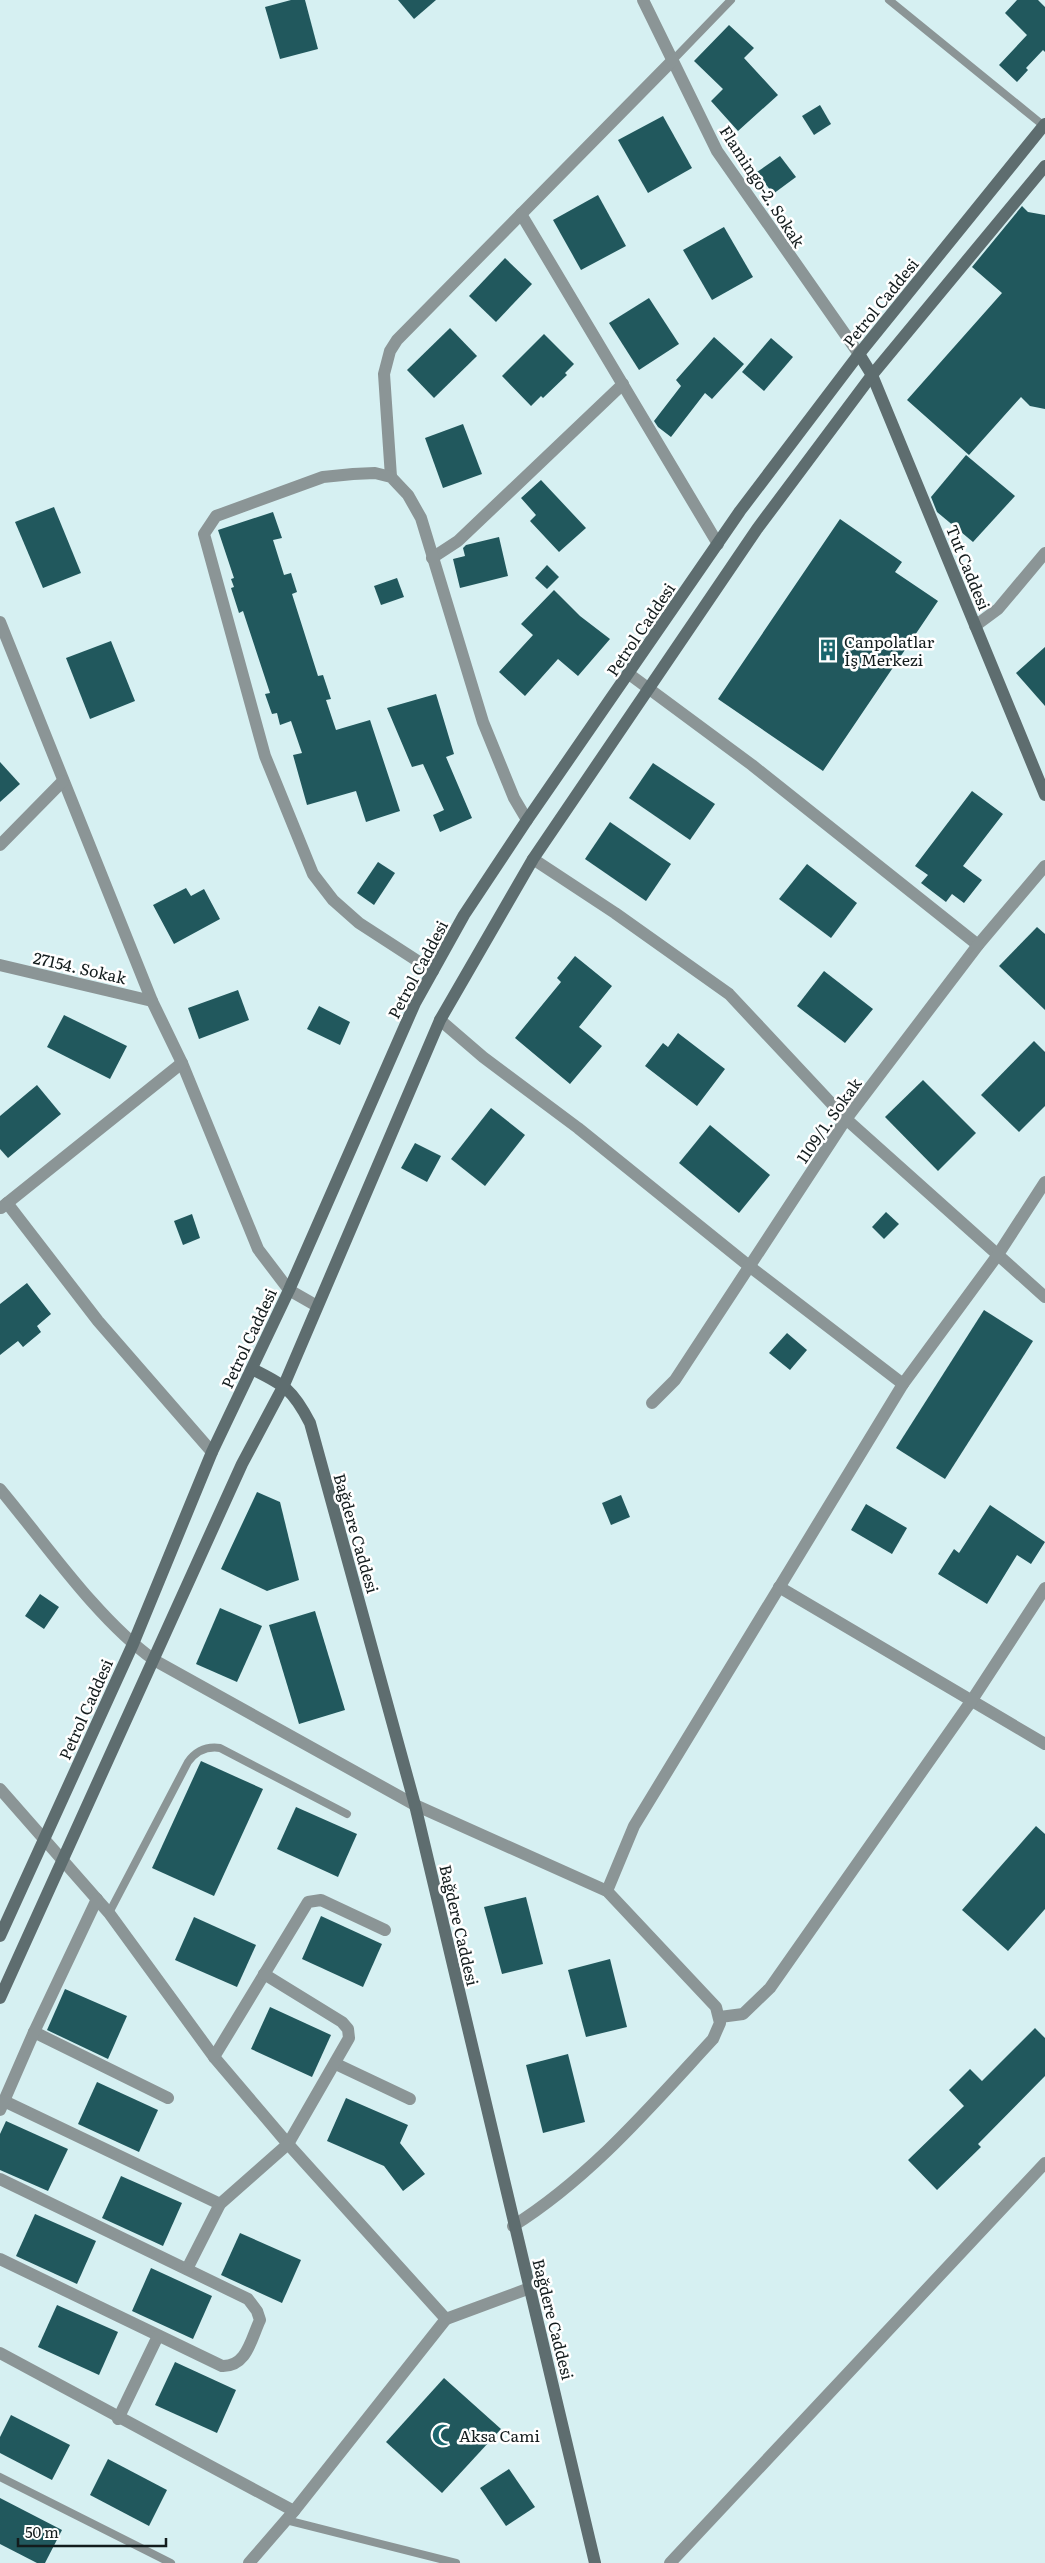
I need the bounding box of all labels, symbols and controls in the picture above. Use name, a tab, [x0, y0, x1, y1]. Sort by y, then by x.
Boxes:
street label: Flamingo-2. Sokak	[714, 120, 812, 252]
street label: Petrol Caddesi	[837, 252, 923, 352]
street label: Tut Caddesi	[941, 521, 997, 613]
street label: Petrol Caddesi	[600, 577, 680, 681]
place label: Canpolatlar İş Merkezi	[844, 629, 935, 671]
building icon: Canpolatlar İş Merkezi	[815, 637, 841, 663]
street label: Petrol Caddesi	[381, 916, 453, 1022]
street label: 27154. Sokak	[31, 945, 129, 989]
street label: 1109/1. Sokak	[790, 1072, 866, 1168]
street label: Petrol Caddesi	[214, 1284, 282, 1392]
street label: Bağdere Caddesi	[328, 1470, 386, 1596]
street label: Petrol Caddesi	[52, 1655, 118, 1763]
street label: Bağdere Caddesi	[434, 1862, 486, 1988]
street label: Bağdere Caddesi	[527, 2256, 581, 2382]
mosque icon: Aksa Cami	[430, 2422, 456, 2448]
place label: Aksa Cami	[459, 2423, 540, 2447]
scale bar	[18, 2516, 165, 2548]
text: 50 m	[25, 2520, 59, 2543]

